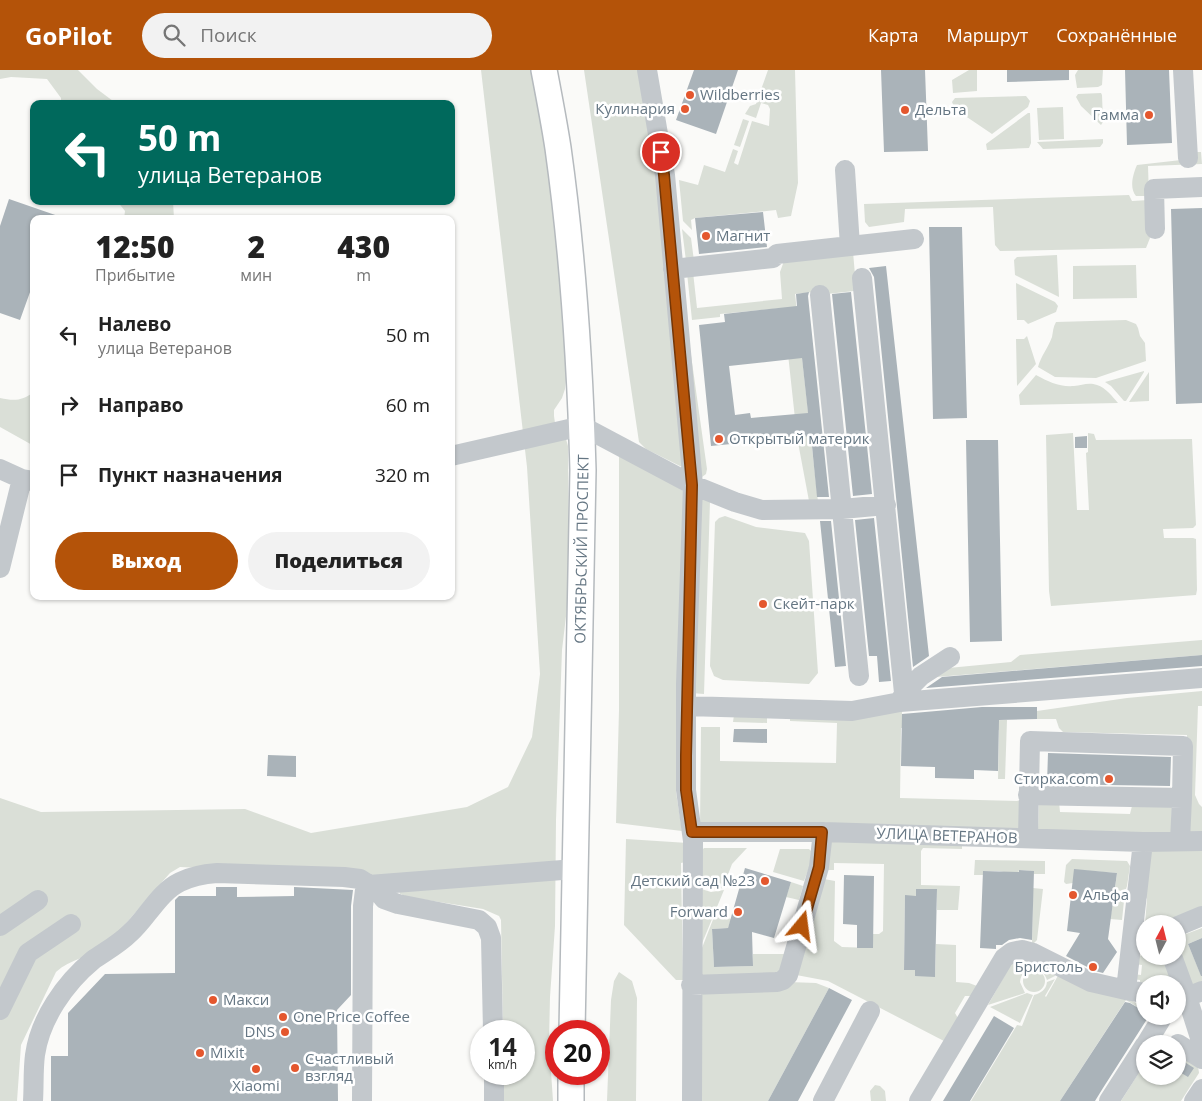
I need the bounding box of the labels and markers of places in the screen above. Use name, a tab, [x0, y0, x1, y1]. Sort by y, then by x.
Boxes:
place label: Wildberries	[700, 84, 780, 104]
marker: Wildberries	[684, 89, 696, 101]
place label: Кулинария	[595, 98, 675, 118]
place label: Дельта	[915, 99, 967, 119]
marker: Кулинария	[679, 103, 691, 115]
marker: Дельта	[899, 104, 911, 116]
place label: Гамма	[1093, 104, 1139, 124]
marker: Гамма	[1143, 109, 1155, 121]
pin	[640, 131, 682, 173]
place label: Магнит	[716, 225, 770, 245]
marker: Магнит	[700, 230, 712, 242]
place label: Открытый материк	[729, 428, 870, 448]
marker: Открытый материк	[713, 433, 725, 445]
place label: Скейт-парк	[773, 593, 855, 613]
marker: Скейт-парк	[757, 598, 769, 610]
place label: Стирка.com	[1014, 768, 1099, 788]
marker: Стирка.com	[1103, 773, 1115, 785]
place label: Детский сад №23	[631, 870, 755, 890]
marker: Детский сад №23	[759, 875, 771, 887]
place label: Альфа	[1083, 884, 1129, 904]
marker: Альфа	[1067, 889, 1079, 901]
place label: Forward	[670, 901, 728, 921]
marker: Forward	[732, 906, 744, 918]
place label: Бристоль	[1014, 956, 1083, 976]
marker: Бристоль	[1087, 961, 1099, 973]
place label: Макси	[223, 989, 269, 1009]
marker: Макси	[207, 994, 219, 1006]
place label: One Price Coffee	[293, 1006, 410, 1026]
marker: One Price Coffee	[277, 1011, 289, 1023]
place label: DNS	[245, 1021, 275, 1041]
marker: DNS	[279, 1026, 291, 1038]
place label: Mixit	[210, 1042, 244, 1062]
marker: Mixit	[194, 1047, 206, 1059]
place label: Счастливый взгляд	[305, 1048, 394, 1085]
marker: Счастливый взгляд	[289, 1062, 301, 1074]
marker: Xiaomi	[250, 1063, 262, 1075]
place label: Xiaomi	[232, 1075, 280, 1095]

